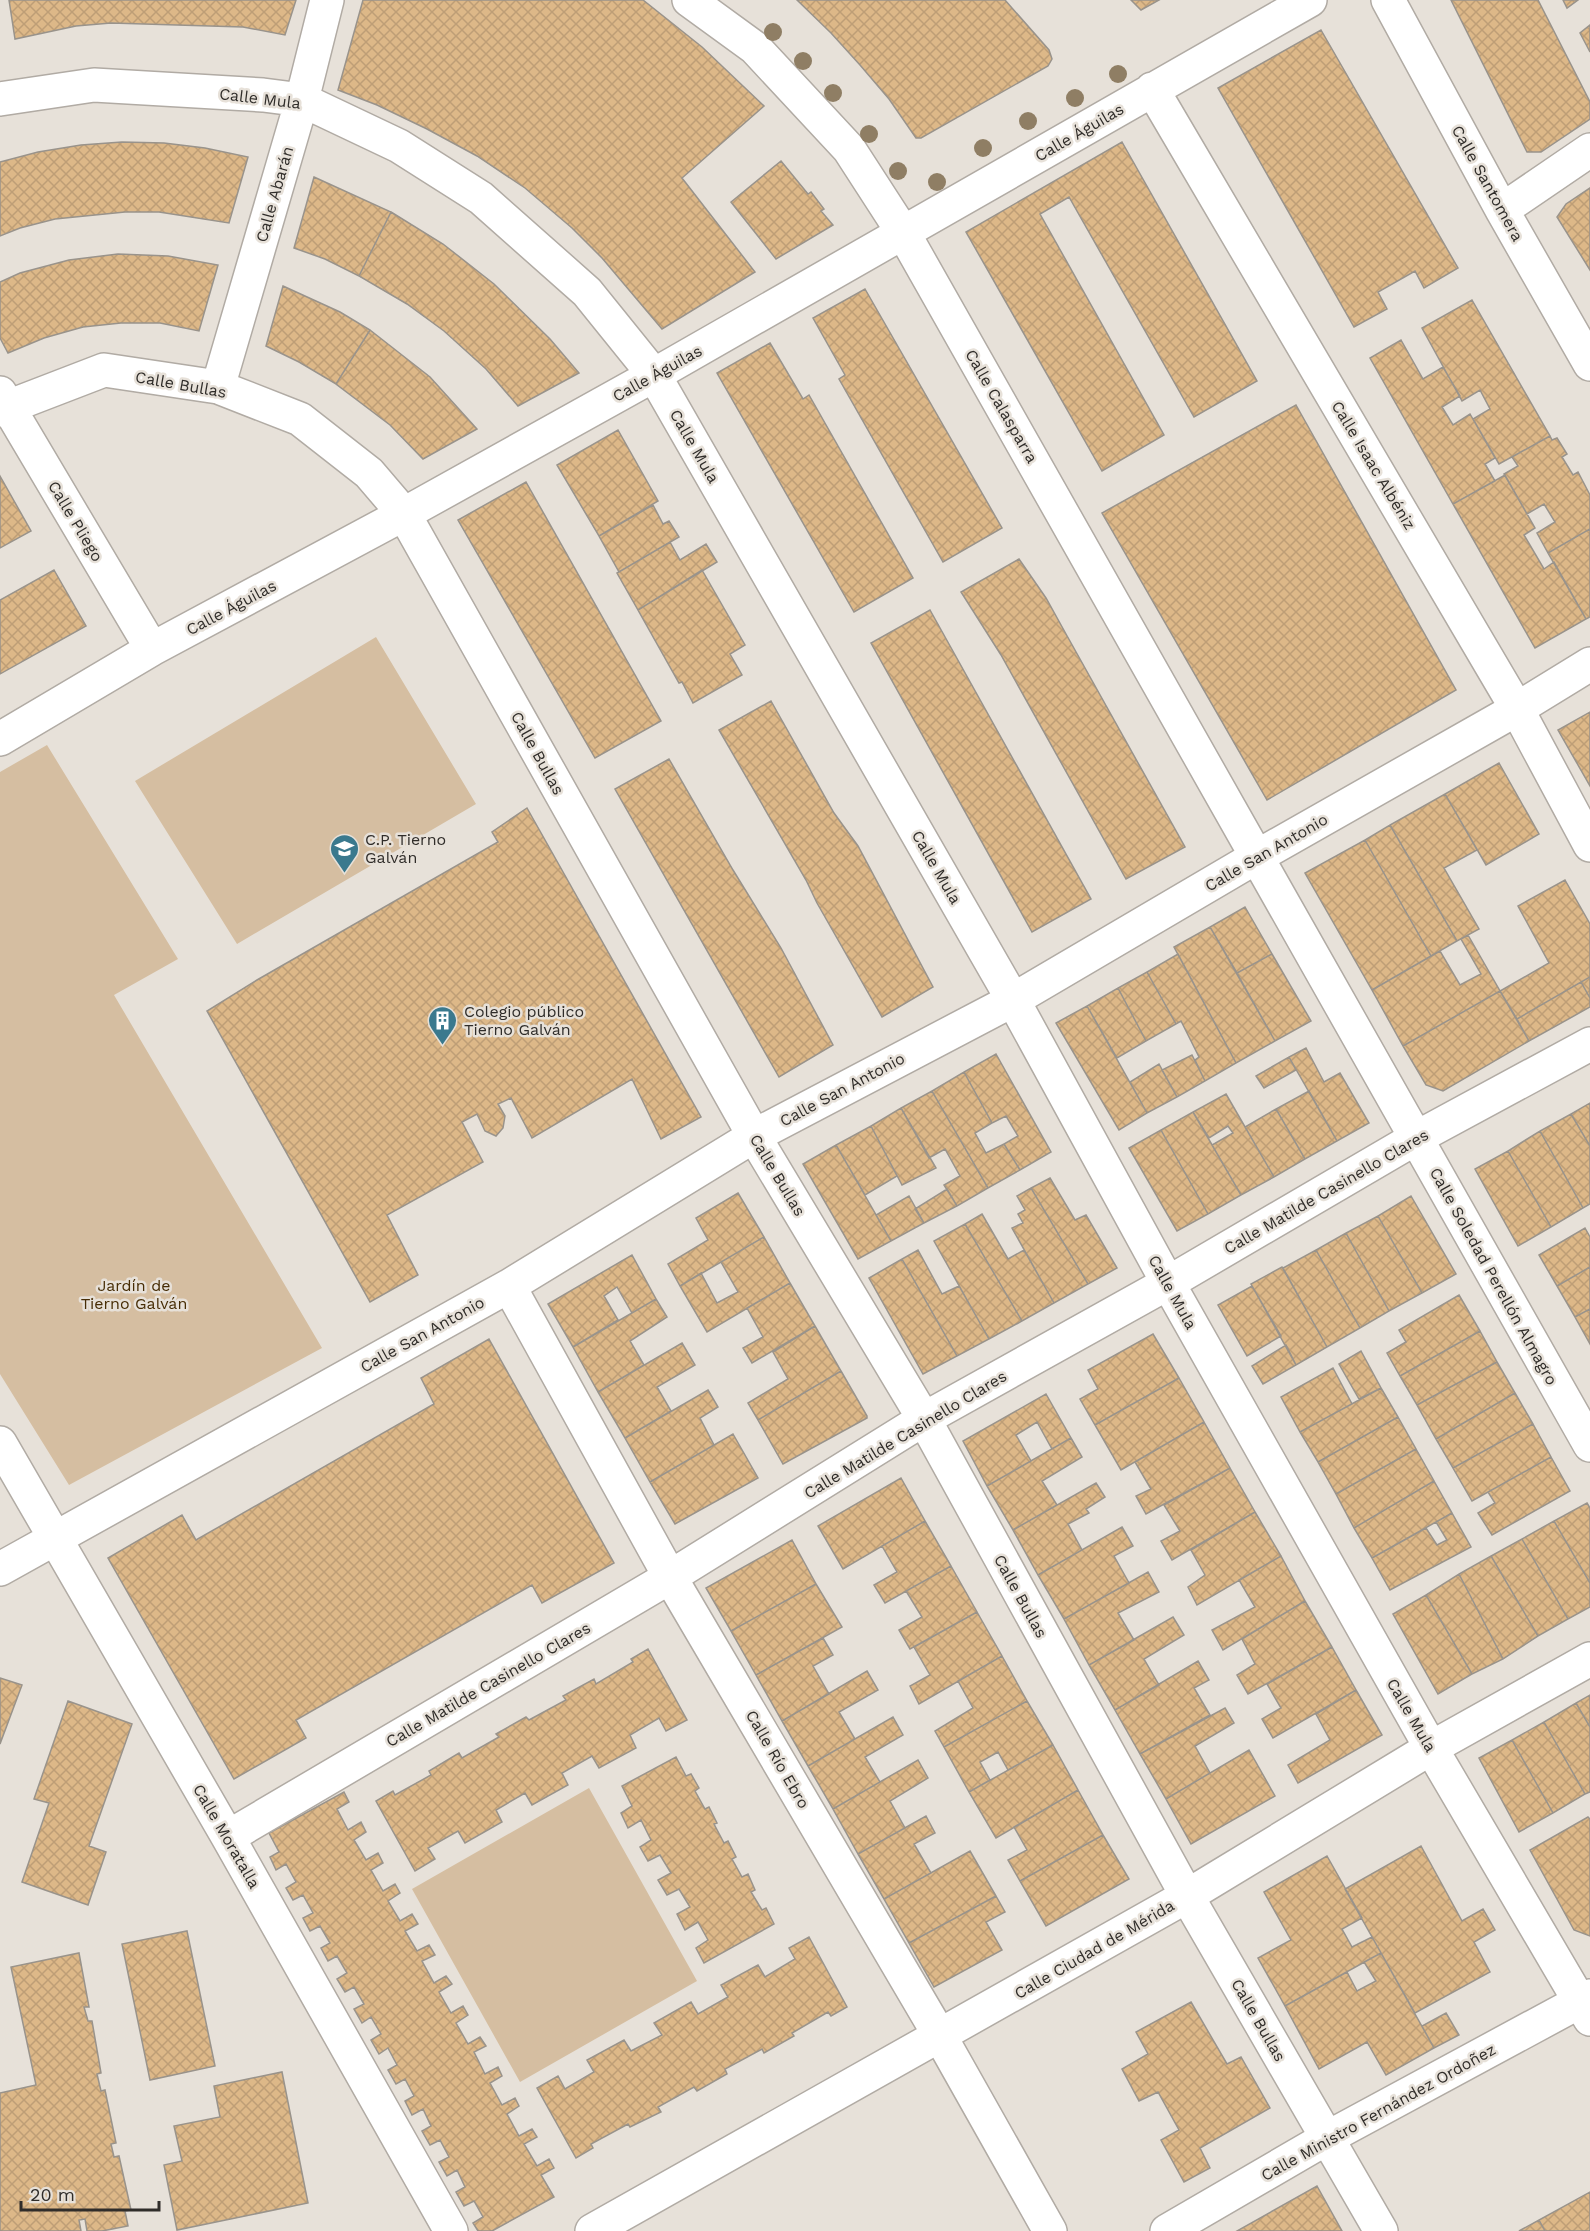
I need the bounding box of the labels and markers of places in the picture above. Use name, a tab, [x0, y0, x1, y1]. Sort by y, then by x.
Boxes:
place label: C.P. Tierno Galván	[365, 830, 446, 867]
school or university icon: C.P. Tierno Galván	[328, 832, 360, 874]
place label: Colegio público Tierno Galván	[464, 1002, 584, 1039]
building icon: Colegio público Tierno Galván	[427, 1004, 459, 1046]

